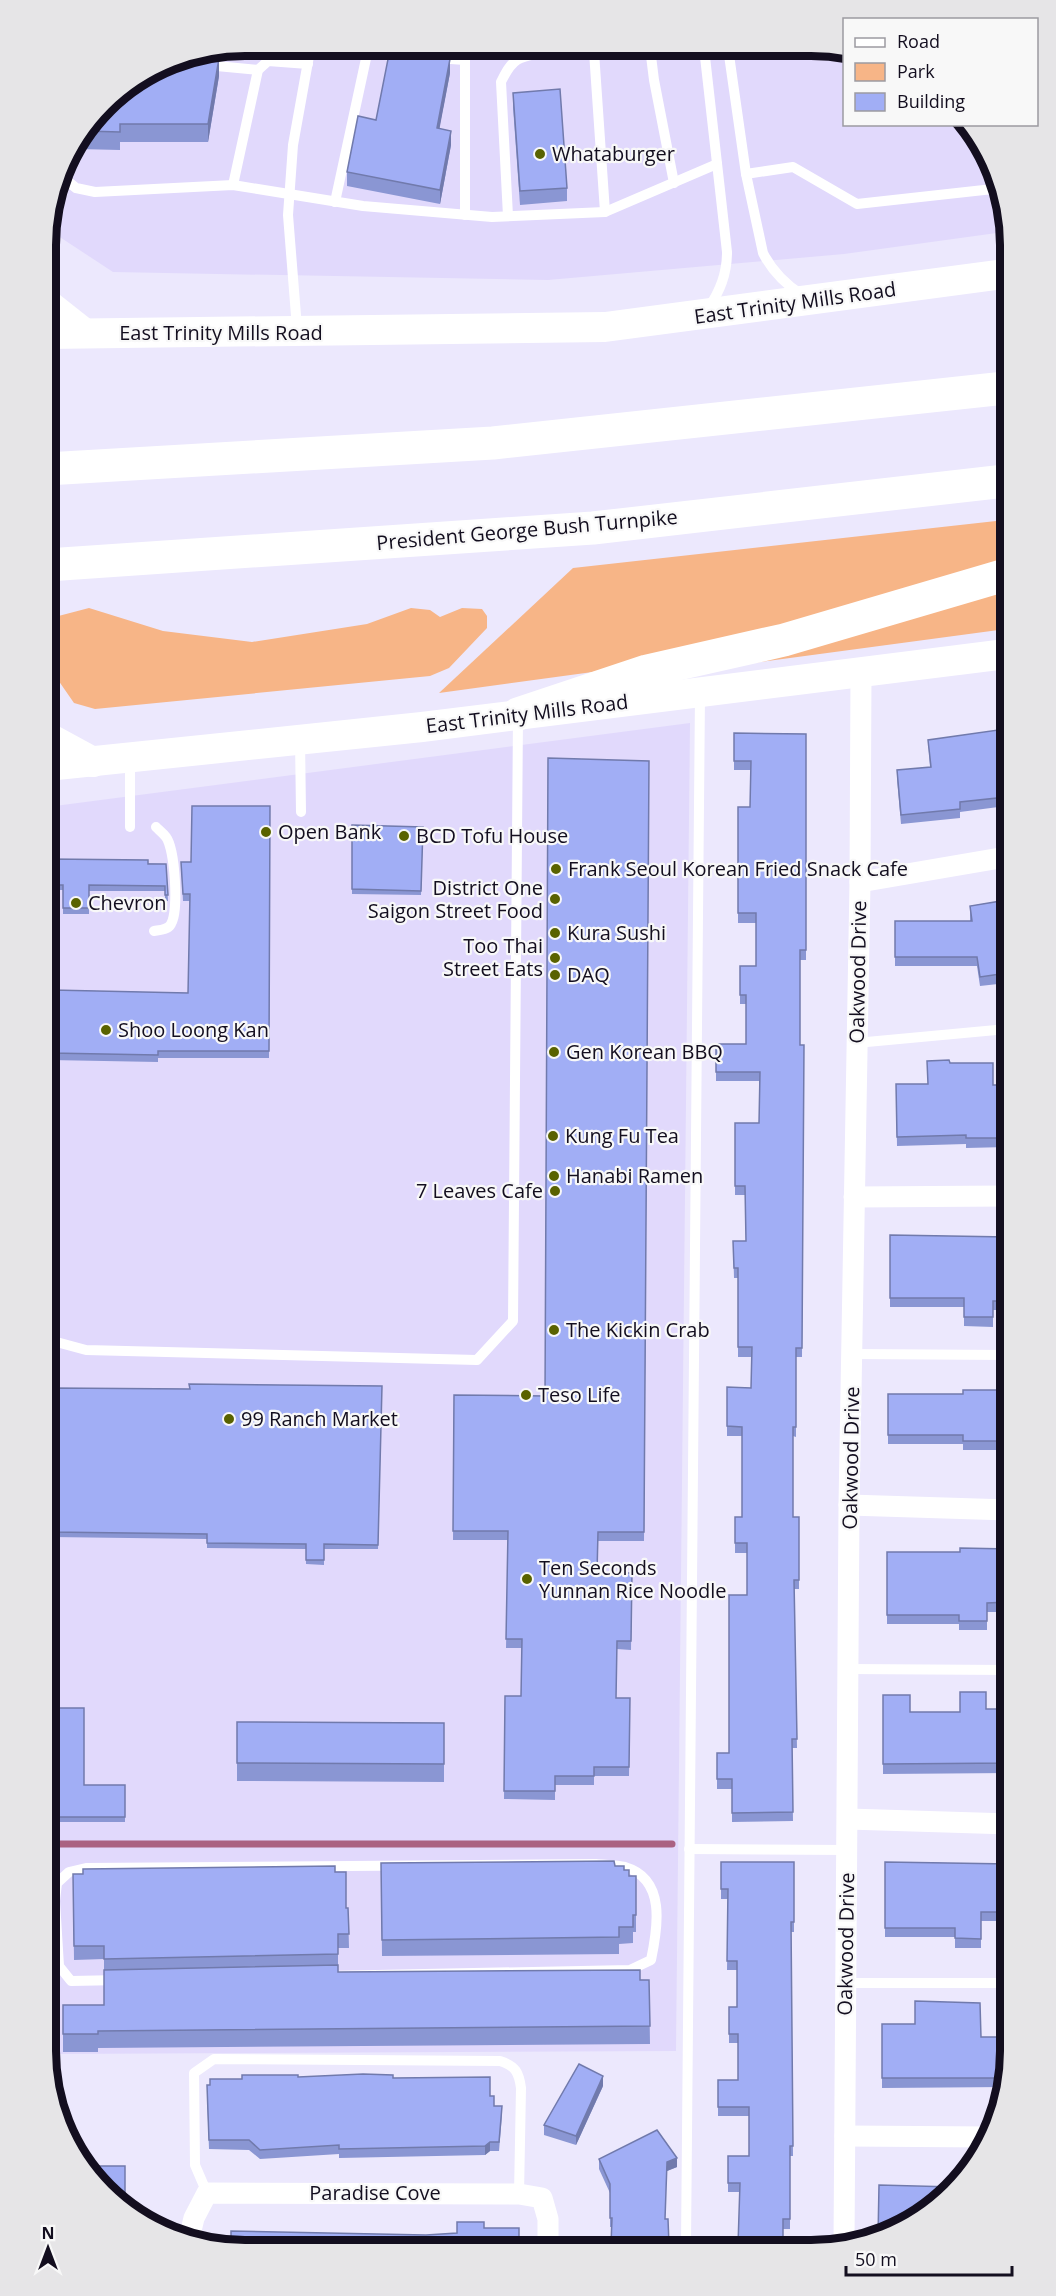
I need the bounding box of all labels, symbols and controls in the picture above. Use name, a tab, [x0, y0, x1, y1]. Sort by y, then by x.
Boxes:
legend	[843, 18, 1038, 126]
text: Road	[897, 29, 940, 53]
text: Park	[897, 59, 935, 83]
text: Building	[897, 89, 965, 113]
place label: Whataburger	[552, 140, 675, 167]
marker: Whataburger	[533, 147, 547, 161]
street label: East Trinity Mills Road	[692, 275, 898, 330]
street label: East Trinity Mills Road	[119, 319, 323, 346]
street label: President George Bush Turnpike	[375, 503, 679, 556]
street label: East Trinity Mills Road	[424, 688, 630, 739]
place label: Open Bank	[278, 818, 382, 845]
place label: BCD Tofu House	[416, 822, 568, 849]
marker: Open Bank	[259, 825, 273, 839]
marker: BCD Tofu House	[397, 829, 411, 843]
place label: Frank Seoul Korean Fried Snack Cafe	[568, 855, 908, 882]
marker: Frank Seoul Korean Fried Snack Cafe	[549, 862, 563, 876]
place label: District One Saigon Street Food	[368, 874, 543, 924]
place label: Chevron	[88, 889, 167, 916]
marker: District One Saigon Street Food	[548, 892, 562, 906]
marker: Chevron	[69, 896, 83, 910]
street label: Oakwood Drive	[843, 900, 872, 1044]
place label: Kura Sushi	[567, 919, 666, 946]
marker: Kura Sushi	[548, 926, 562, 940]
place label: Too Thai Street Eats	[443, 932, 543, 982]
marker: Too Thai Street Eats	[548, 951, 562, 965]
place label: DAQ	[567, 961, 610, 988]
marker: DAQ	[548, 968, 562, 982]
place label: Shoo Loong Kan	[118, 1016, 269, 1043]
marker: Shoo Loong Kan	[99, 1023, 113, 1037]
place label: Gen Korean BBQ	[566, 1038, 723, 1065]
marker: Gen Korean BBQ	[547, 1045, 561, 1059]
place label: Kung Fu Tea	[565, 1122, 679, 1149]
marker: Kung Fu Tea	[546, 1129, 560, 1143]
place label: Hanabi Ramen	[566, 1162, 703, 1189]
marker: Hanabi Ramen	[547, 1169, 561, 1183]
place label: 7 Leaves Cafe	[416, 1177, 543, 1204]
marker: 7 Leaves Cafe	[548, 1184, 562, 1198]
place label: The Kickin Crab	[566, 1316, 710, 1343]
marker: The Kickin Crab	[547, 1323, 561, 1337]
place label: Teso Life	[538, 1381, 620, 1408]
street label: Oakwood Drive	[836, 1386, 865, 1530]
marker: Teso Life	[519, 1388, 533, 1402]
place label: 99 Ranch Market	[241, 1405, 398, 1432]
marker: 99 Ranch Market	[222, 1412, 236, 1426]
place label: Ten Seconds Yunnan Rice Noodle	[539, 1554, 727, 1604]
marker: Ten Seconds Yunnan Rice Noodle	[520, 1572, 534, 1586]
street label: Oakwood Drive	[831, 1872, 860, 2016]
street label: Paradise Cove	[309, 2179, 441, 2206]
north arrow	[18, 2218, 78, 2278]
text: N	[41, 2222, 55, 2244]
scale bar	[846, 2239, 1012, 2277]
text: 50 m	[855, 2247, 897, 2271]

